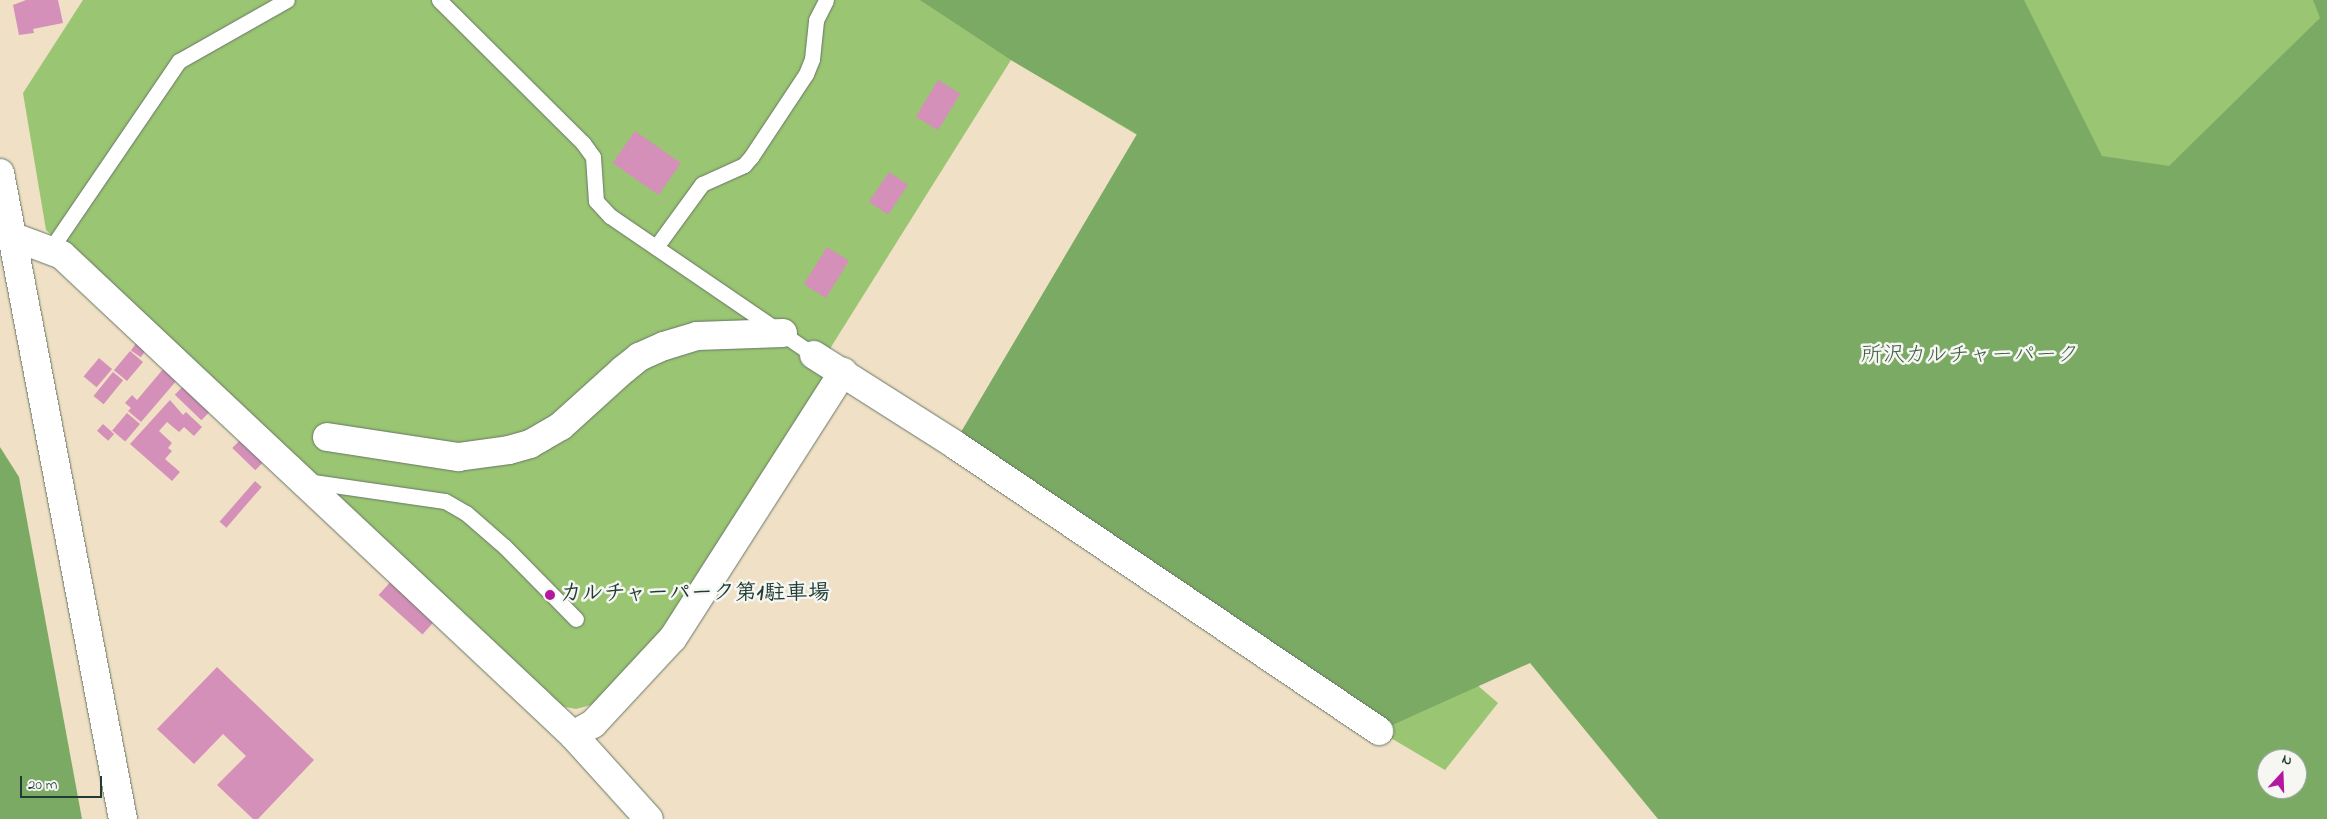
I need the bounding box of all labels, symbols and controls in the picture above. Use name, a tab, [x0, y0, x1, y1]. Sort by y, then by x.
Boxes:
park label: 所沢カルチャーパーク	[1860, 344, 2080, 370]
place label: カルチャーパーク第1駐車場	[560, 582, 831, 608]
marker: カルチャーパーク第1駐車場	[544, 589, 556, 601]
north arrow	[2257, 749, 2307, 799]
text: N	[2279, 749, 2295, 772]
scale bar	[22, 766, 105, 798]
text: 20 m	[28, 774, 57, 796]

